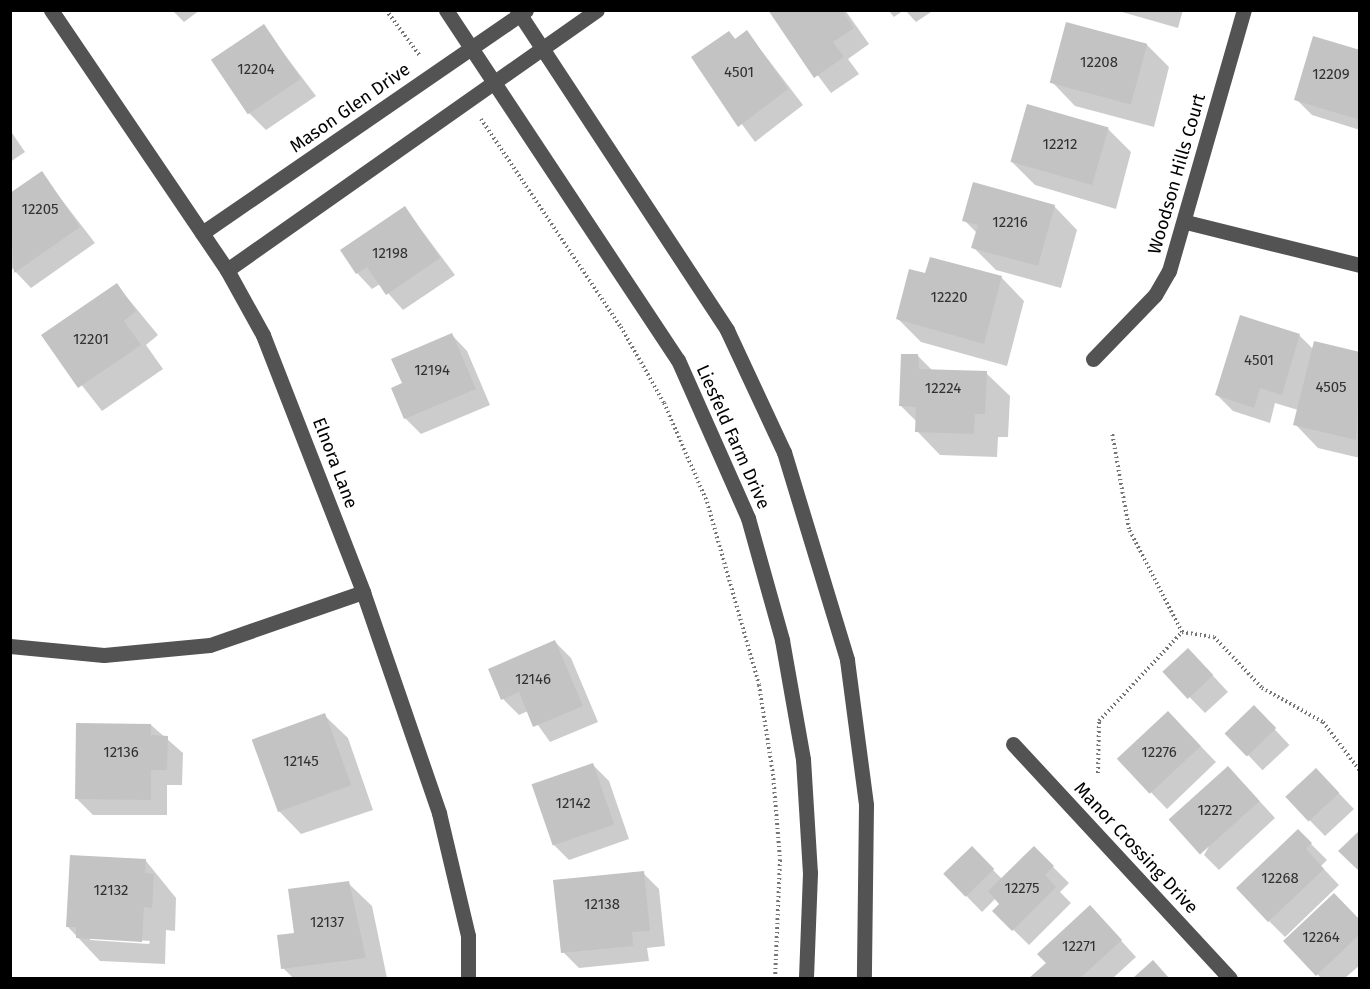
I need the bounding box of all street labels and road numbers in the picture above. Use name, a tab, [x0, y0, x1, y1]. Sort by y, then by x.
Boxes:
street label: Mason Glen Drive	[286, 59, 414, 157]
street label: Woodson Hills Court	[1144, 91, 1210, 257]
street label: Liesfeld Farm Drive	[692, 362, 774, 512]
street label: Elnora Lane	[308, 414, 362, 512]
street label: Manor Crossing Drive	[1069, 778, 1203, 918]

